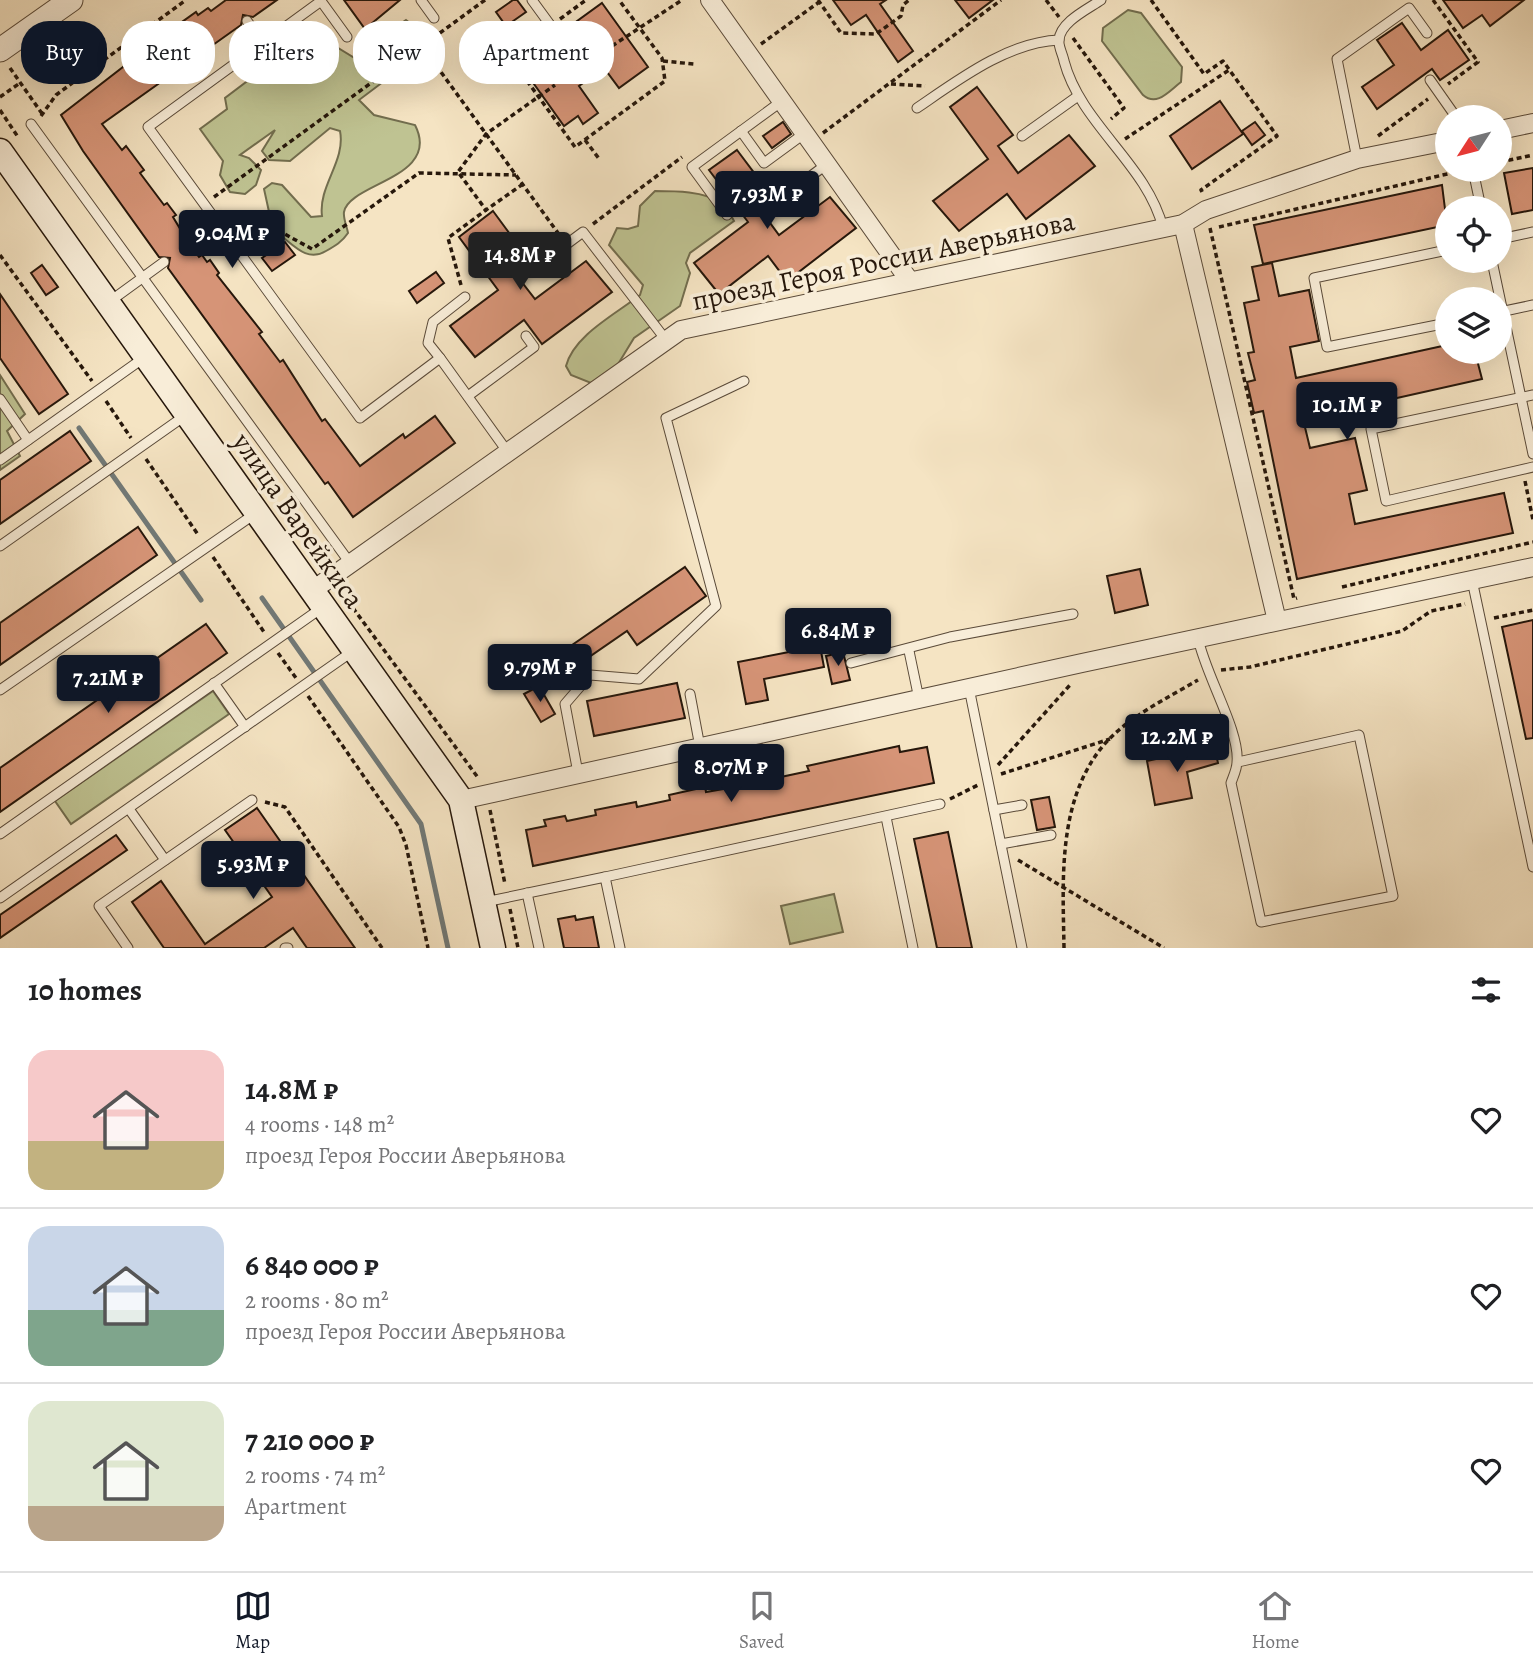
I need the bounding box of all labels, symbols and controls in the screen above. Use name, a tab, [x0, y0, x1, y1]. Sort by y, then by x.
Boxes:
chip: Buy	[21, 21, 107, 84]
chip: Rent	[121, 21, 215, 84]
chip: Filters	[229, 21, 339, 84]
chip: New	[353, 21, 445, 84]
chip: Apartment	[459, 21, 614, 84]
north arrow	[1435, 105, 1512, 182]
map controls	[1435, 105, 1512, 364]
pin: 7.93M ₽	[702, 172, 832, 231]
text: 7.93M ₽	[731, 178, 803, 209]
button: locate	[1435, 196, 1512, 273]
street label: проезд Героя России Аверьянова	[688, 202, 1078, 320]
pin: 9.04M ₽	[167, 210, 297, 270]
text: 9.04M ₽	[195, 217, 269, 248]
pin: 14.8M ₽	[455, 232, 585, 292]
text: 14.8M ₽	[484, 239, 556, 270]
button: layers	[1435, 287, 1512, 364]
pin: 10.1M ₽	[1282, 382, 1412, 442]
text: 10.1M ₽	[1312, 389, 1382, 420]
street label: улица Варейкиса	[223, 424, 373, 616]
pin: 6.84M ₽	[773, 608, 903, 668]
text: 6.84M ₽	[801, 615, 875, 646]
pin: 9.79M ₽	[475, 644, 605, 704]
text: 9.79M ₽	[504, 651, 576, 682]
pin: 7.21M ₽	[43, 656, 173, 715]
text: 7.21M ₽	[73, 662, 143, 693]
pin: 12.2M ₽	[1112, 714, 1242, 774]
text: 12.2M ₽	[1141, 721, 1213, 752]
pin: 8.07M ₽	[666, 744, 796, 804]
text: 8.07M ₽	[694, 751, 768, 782]
pin: 5.93M ₽	[188, 842, 318, 901]
text: 5.93M ₽	[217, 848, 289, 879]
text: 10 homes	[28, 970, 142, 1010]
icon: filters	[1467, 971, 1505, 1009]
text: 14.8M ₽	[245, 1069, 338, 1109]
icon: home	[84, 1078, 168, 1162]
icon: heart	[1467, 1101, 1505, 1139]
text: 4 rooms · 148 m²	[245, 1109, 394, 1140]
text: проезд Героя России Аверьянова	[245, 1140, 566, 1171]
text: 6 840 000 ₽	[245, 1245, 379, 1285]
icon: home	[84, 1254, 168, 1338]
icon: heart	[1467, 1277, 1505, 1315]
text: 2 rooms · 80 m²	[245, 1285, 389, 1316]
text: проезд Героя России Аверьянова	[245, 1316, 566, 1347]
text: 7 210 000 ₽	[245, 1420, 374, 1460]
icon: home	[84, 1429, 168, 1513]
icon: heart	[1467, 1452, 1505, 1490]
text: 2 rooms · 74 m²	[245, 1460, 385, 1491]
text: Apartment	[245, 1491, 347, 1522]
tab: Map	[234, 1587, 272, 1655]
tab: Saved	[739, 1587, 784, 1655]
tab: Home	[1252, 1587, 1299, 1655]

